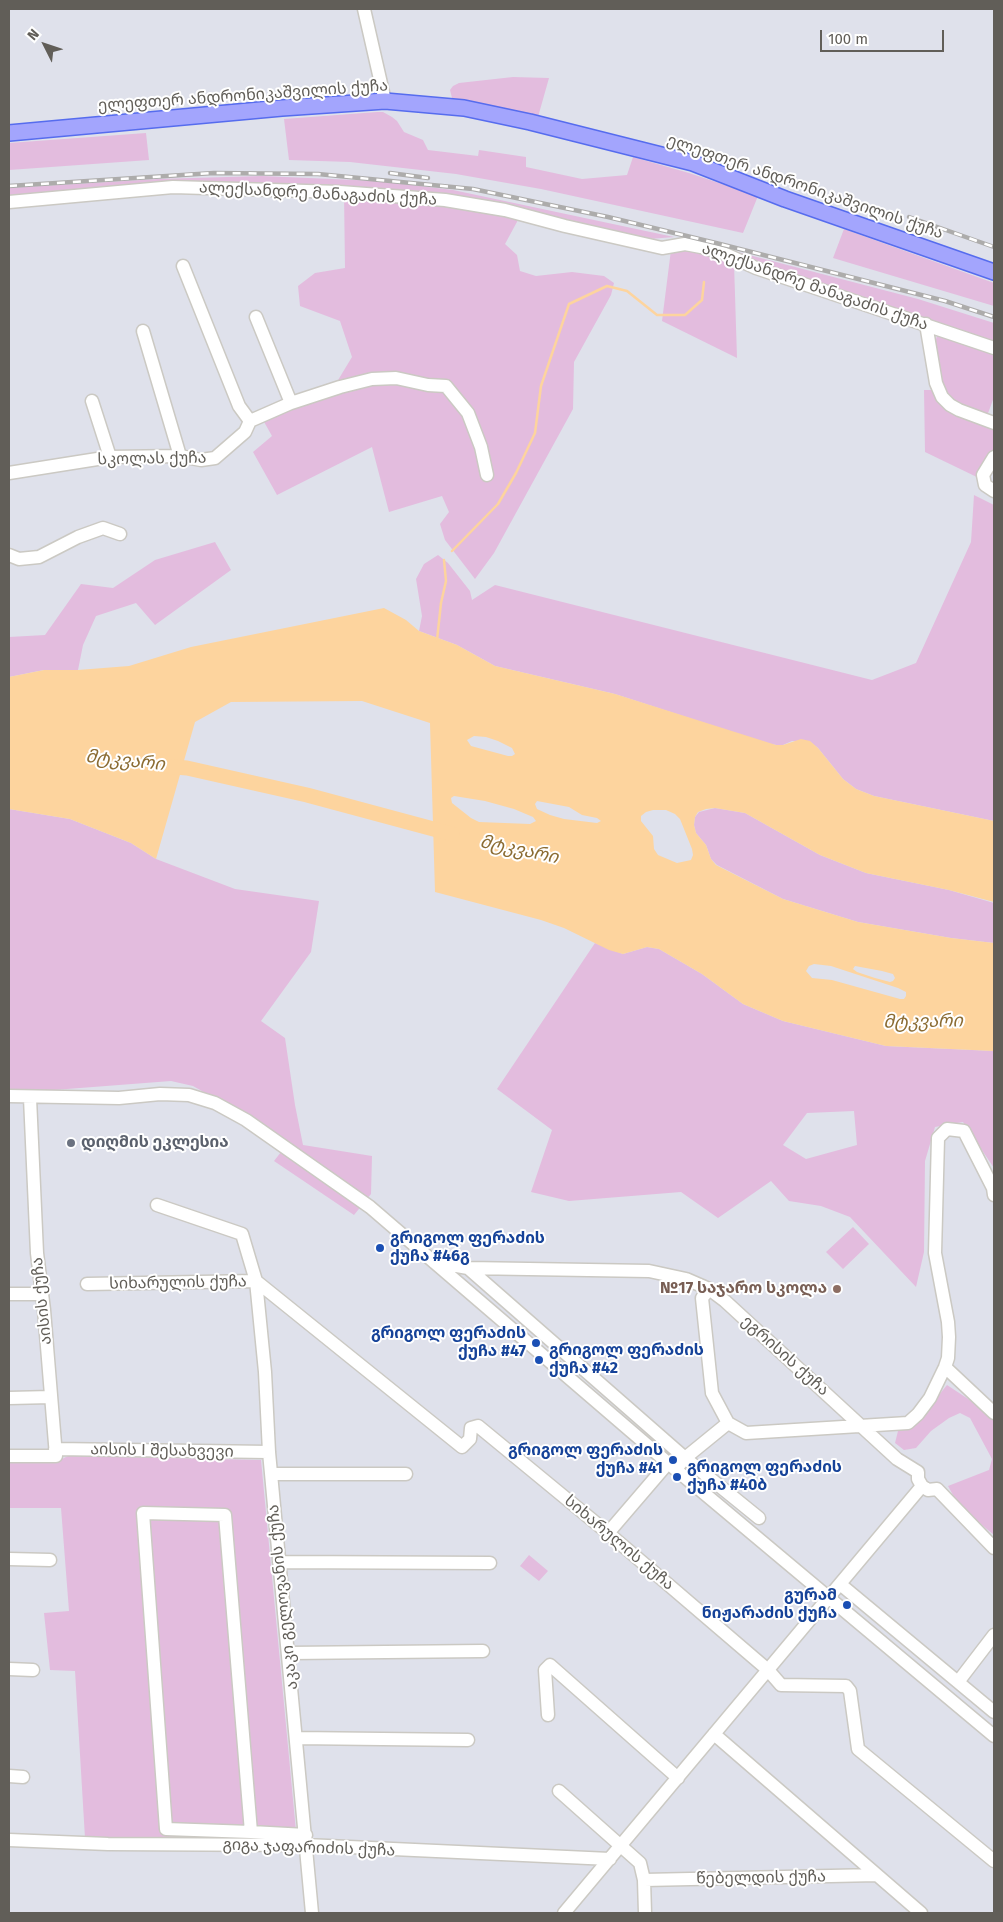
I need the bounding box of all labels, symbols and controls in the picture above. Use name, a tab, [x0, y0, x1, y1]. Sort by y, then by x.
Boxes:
north arrow	[20, 20, 70, 70]
scale bar	[823, 20, 947, 52]
text: N	[24, 26, 43, 44]
text: 100 m	[828, 30, 868, 48]
street label: ელეფთერ ანდრონიკაშვილის ქუჩა	[97, 76, 389, 116]
street label: ელეფთერ ანდრონიკაშვილის ქუჩა	[664, 131, 946, 243]
street label: ალექსანდრე მანაგაძის ქუჩა	[199, 178, 437, 210]
street label: ალექსანდრე მანაგაძის ქუჩა	[699, 239, 931, 335]
street label: სკოლას ქუჩა	[97, 448, 207, 470]
water label: მტკვარი	[84, 746, 166, 776]
water label: მტკვარი	[478, 831, 560, 869]
water label: მტკვარი	[883, 1011, 963, 1033]
place label: დიღმის ეკლესია	[81, 1133, 229, 1153]
marker: დიღმის ეკლესია	[65, 1137, 77, 1149]
place label: გრიგოლ ფერაძის ქუჩა #46გ	[390, 1229, 545, 1267]
marker: გრიგოლ ფერაძის ქუჩა #46გ	[374, 1242, 386, 1254]
street label: აისის ქუჩა	[28, 1256, 56, 1346]
street label: სიხარულის ქუჩა	[109, 1272, 247, 1294]
place label: №17 საჯარო სკოლა	[660, 1279, 827, 1299]
marker: №17 საჯარო სკოლა	[831, 1283, 843, 1295]
street label: ეგრისის ქუჩა	[737, 1312, 833, 1400]
place label: გრიგოლ ფერაძის ქუჩა #47	[371, 1324, 526, 1362]
marker: გრიგოლ ფერაძის ქუჩა #47	[530, 1337, 542, 1349]
place label: გრიგოლ ფერაძის ქუჩა #42	[549, 1341, 704, 1379]
marker: გრიგოლ ფერაძის ქუჩა #42	[533, 1354, 545, 1366]
street label: აისის I შესახვევი	[90, 1440, 234, 1462]
place label: გრიგოლ ფერაძის ქუჩა #41	[508, 1441, 663, 1479]
marker: გრიგოლ ფერაძის ქუჩა #41	[667, 1454, 679, 1466]
place label: გრიგოლ ფერაძის ქუჩა #40ბ	[687, 1458, 842, 1496]
marker: გრიგოლ ფერაძის ქუჩა #40ბ	[671, 1471, 683, 1483]
street label: სიხარულის ქუჩა	[560, 1491, 678, 1595]
street label: აკაკი გელოვანის ქუჩა	[264, 1503, 302, 1691]
place label: გურამ ნიჟარაძის ქუჩა	[702, 1586, 837, 1624]
marker: გურამ ნიჟარაძის ქუჩა	[841, 1599, 853, 1611]
street label: გიგა ჯაფარიძის ქუჩა	[222, 1835, 396, 1861]
street label: წებელდის ქუჩა	[696, 1867, 826, 1889]

